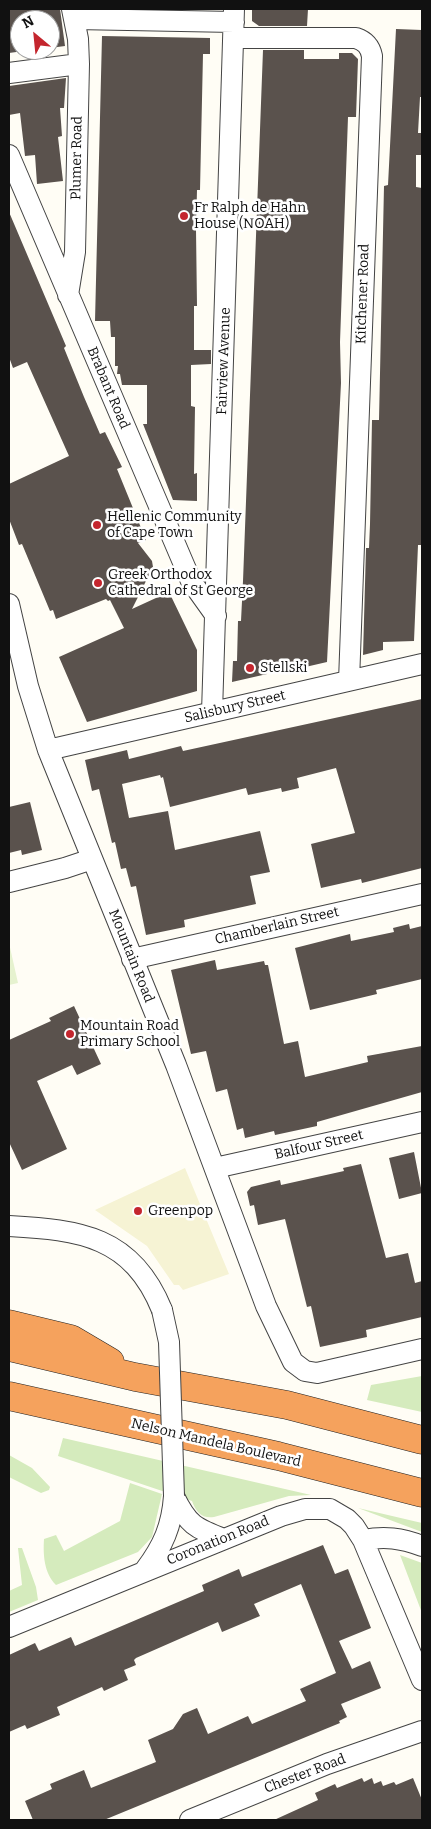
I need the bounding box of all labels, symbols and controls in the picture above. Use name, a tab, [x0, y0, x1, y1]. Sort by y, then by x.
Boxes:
north arrow	[10, 10, 60, 60]
text: N	[19, 12, 37, 32]
street label: Plumer Road	[68, 116, 86, 200]
place label: Fr Ralph de Hahn House (NOAH)	[194, 200, 306, 232]
marker: Fr Ralph de Hahn House (NOAH)	[178, 210, 190, 222]
street label: Kitchener Road	[353, 244, 373, 344]
street label: Fairview Avenue	[214, 307, 234, 415]
street label: Brabant Road	[83, 344, 133, 432]
place label: Hellenic Community of Cape Town	[107, 509, 242, 542]
marker: Hellenic Community of Cape Town	[91, 519, 103, 531]
place label: Greek Orthodox Cathedral of St George	[108, 567, 253, 600]
marker: Greek Orthodox Cathedral of St George	[92, 577, 104, 589]
place label: Stellski	[260, 660, 307, 676]
marker: Stellski	[244, 662, 256, 674]
street label: Salisbury Street	[183, 687, 287, 727]
street label: Chamberlain Street	[213, 904, 341, 948]
street label: Mountain Road	[105, 907, 157, 1005]
place label: Mountain Road Primary School	[80, 1018, 180, 1050]
marker: Mountain Road Primary School	[64, 1028, 76, 1040]
street label: Balfour Street	[273, 1127, 365, 1163]
place label: Greenpop	[148, 1203, 213, 1219]
marker: Greenpop	[132, 1205, 144, 1217]
street label: Nelson Mandela Boulevard	[129, 1415, 303, 1471]
street label: Coronation Road	[164, 1513, 272, 1569]
street label: Chester Road	[262, 1751, 348, 1797]

